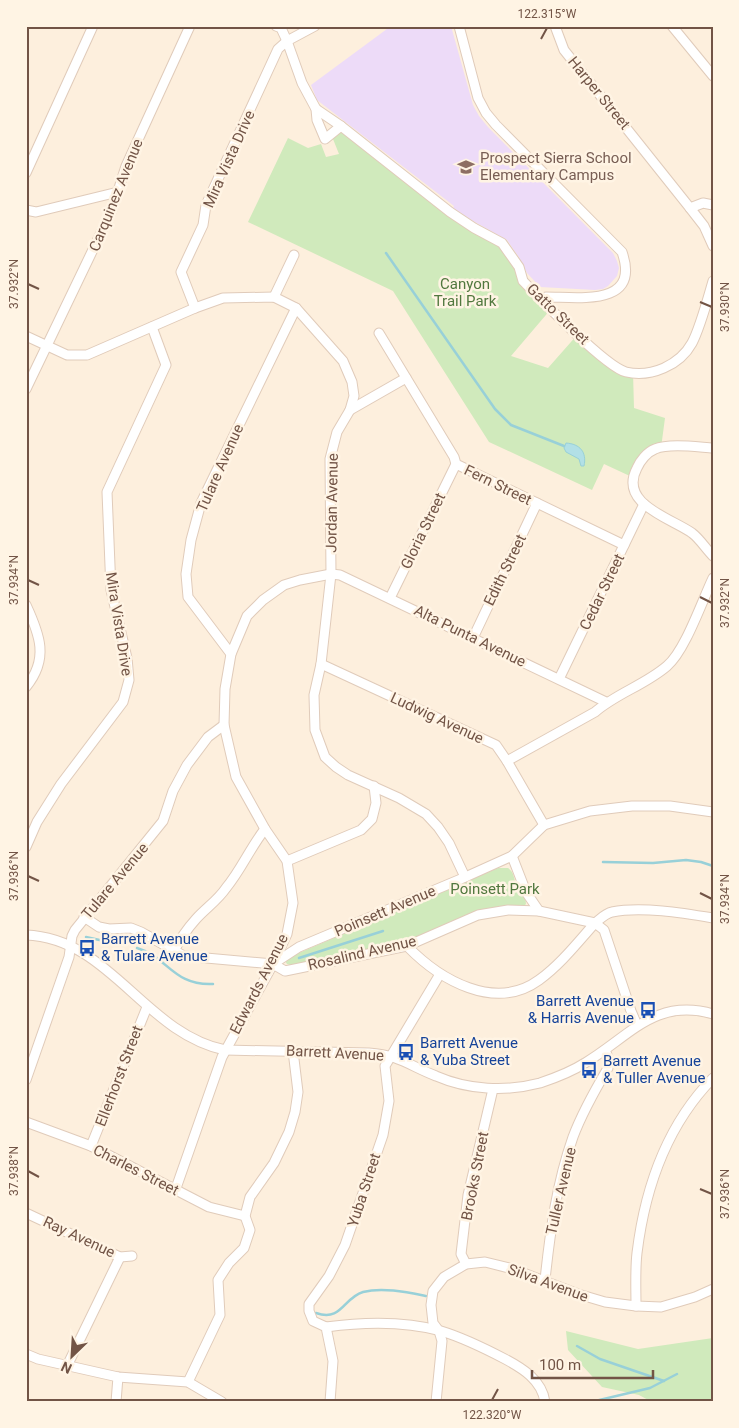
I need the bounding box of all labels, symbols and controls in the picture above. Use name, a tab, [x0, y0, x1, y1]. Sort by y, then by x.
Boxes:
text: 122.315°W	[518, 7, 577, 21]
street label: Harper Street	[564, 53, 634, 133]
street label: Mira Vista Drive	[199, 107, 259, 211]
street label: Carquinez Avenue	[85, 136, 147, 254]
place label: Prospect Sierra School Elementary Campus	[480, 149, 632, 184]
school or university icon: Prospect Sierra School Elementary Campus	[456, 157, 476, 177]
text: 37.932°N	[7, 259, 21, 309]
park label: Canyon Trail Park	[434, 275, 497, 310]
street label: Gatto Street	[523, 280, 593, 348]
text: 37.930°N	[718, 282, 732, 332]
street label: Tulare Avenue	[193, 421, 247, 515]
street label: Jordan Avenue	[322, 453, 342, 553]
street label: Fern Street	[461, 461, 535, 509]
street label: Gloria Street	[397, 490, 449, 572]
street label: Edith Street	[480, 531, 530, 609]
street label: Cedar Street	[576, 551, 628, 633]
text: 37.934°N	[7, 555, 21, 605]
street label: Mira Vista Drive	[102, 571, 136, 677]
text: 37.932°N	[718, 578, 732, 628]
street label: Alta Punta Avenue	[411, 601, 529, 671]
street label: Ludwig Avenue	[388, 689, 486, 747]
street label: Tulare Avenue	[78, 839, 152, 923]
text: 37.936°N	[7, 851, 21, 901]
text: 37.934°N	[718, 874, 732, 924]
park label: Poinsett Park	[450, 880, 540, 898]
street label: Poinsett Avenue	[332, 882, 438, 940]
place label: Barrett Avenue & Tulare Avenue	[101, 930, 208, 965]
street label: Edwards Avenue	[226, 931, 292, 1037]
street label: Rosalind Avenue	[306, 932, 418, 974]
bus stop icon: Barrett Avenue & Tulare Avenue	[77, 938, 97, 958]
place label: Barrett Avenue & Harris Avenue	[528, 992, 634, 1027]
bus stop icon: Barrett Avenue & Harris Avenue	[638, 1000, 658, 1020]
street label: Ellerhorst Street	[91, 1023, 147, 1129]
place label: Barrett Avenue & Yuba Street	[420, 1034, 518, 1069]
street label: Barrett Avenue	[286, 1041, 384, 1065]
bus stop icon: Barrett Avenue & Yuba Street	[396, 1042, 416, 1062]
place label: Barrett Avenue & Tuller Avenue	[603, 1052, 705, 1087]
bus stop icon: Barrett Avenue & Tuller Avenue	[579, 1060, 599, 1080]
street label: Brooks Street	[458, 1130, 492, 1222]
street label: Charles Street	[90, 1141, 182, 1199]
street label: Tuller Avenue	[542, 1145, 580, 1237]
text: 37.938°N	[7, 1146, 21, 1196]
street label: Yuba Street	[344, 1151, 384, 1229]
text: 37.936°N	[718, 1169, 732, 1219]
street label: Ray Avenue	[40, 1213, 118, 1261]
street label: Silva Avenue	[505, 1260, 591, 1306]
north arrow	[48, 1330, 98, 1380]
scale bar	[532, 1348, 653, 1380]
text: 100 m	[539, 1356, 581, 1374]
text: N	[59, 1358, 74, 1377]
text: 122.320°W	[463, 1408, 522, 1422]

